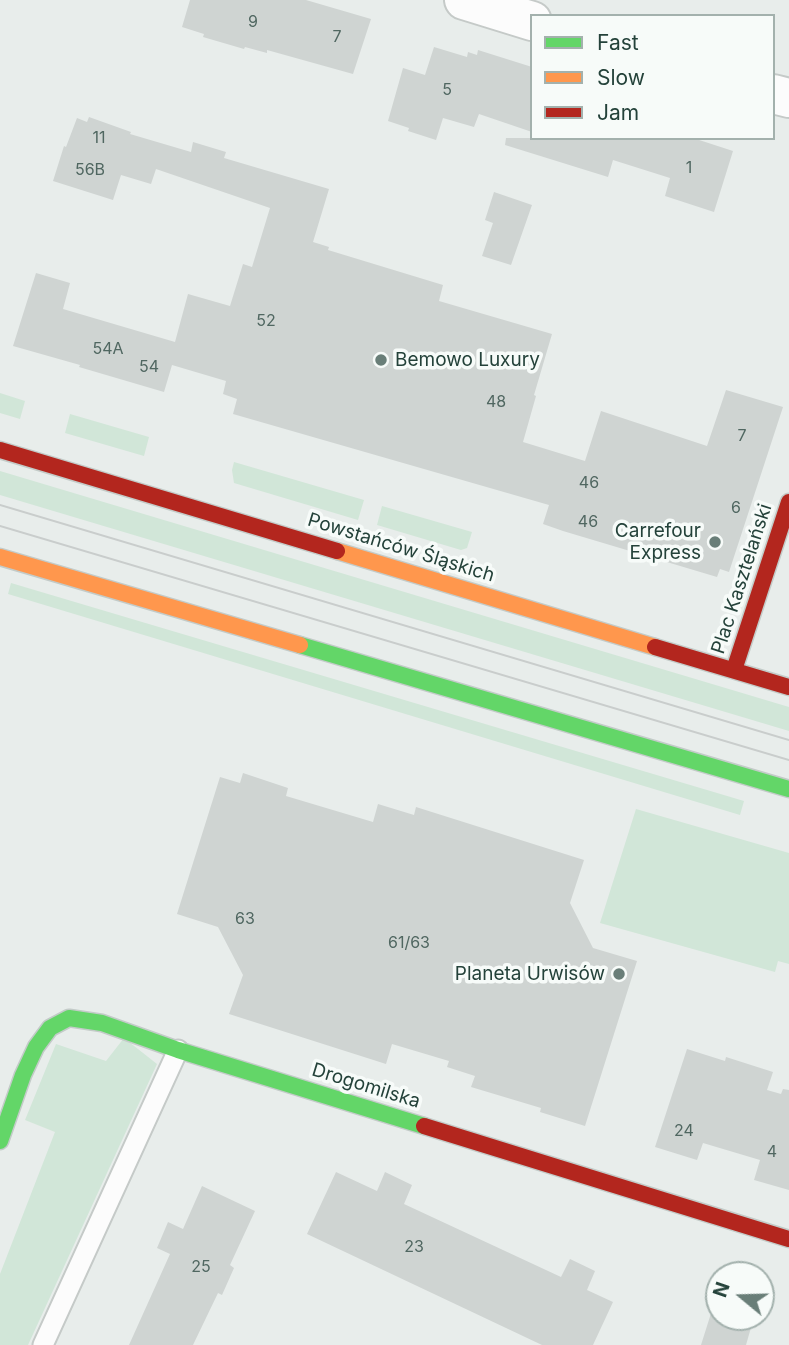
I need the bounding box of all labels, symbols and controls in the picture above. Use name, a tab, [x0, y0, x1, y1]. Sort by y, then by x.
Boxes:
house number: 9	[248, 12, 258, 32]
legend	[530, 14, 775, 140]
house number: 7	[332, 27, 342, 47]
text: Fast	[597, 30, 639, 55]
text: Slow	[597, 65, 645, 90]
house number: 5	[442, 80, 452, 100]
text: Jam	[597, 100, 639, 125]
house number: 11	[92, 128, 106, 148]
house number: 1	[686, 158, 692, 178]
house number: 56B	[75, 160, 105, 180]
house number: 52	[256, 311, 276, 331]
house number: 54A	[92, 339, 124, 359]
place label: Bemowo Luxury	[395, 349, 540, 371]
marker: Bemowo Luxury	[373, 352, 389, 368]
house number: 54	[139, 357, 159, 377]
house number: 48	[486, 392, 506, 412]
house number: 7	[737, 426, 747, 446]
house number: 46	[579, 473, 599, 493]
house number: 6	[731, 498, 741, 518]
street label: Plac Kasztelański	[707, 501, 777, 657]
street label: Powstańców Śląskich	[305, 509, 497, 587]
house number: 46	[578, 512, 598, 532]
place label: Carrefour Express	[615, 520, 701, 564]
marker: Carrefour Express	[707, 534, 723, 550]
house number: 63	[235, 909, 255, 929]
house number: 61/63	[388, 933, 430, 953]
place label: Planeta Urwisów	[455, 963, 605, 985]
marker: Planeta Urwisów	[611, 966, 627, 982]
street label: Drogomilska	[309, 1059, 423, 1113]
house number: 24	[674, 1121, 694, 1141]
house number: 4	[767, 1142, 777, 1162]
house number: 23	[404, 1237, 424, 1257]
house number: 25	[191, 1257, 211, 1277]
north arrow	[705, 1261, 775, 1331]
text: N	[708, 1279, 735, 1300]

